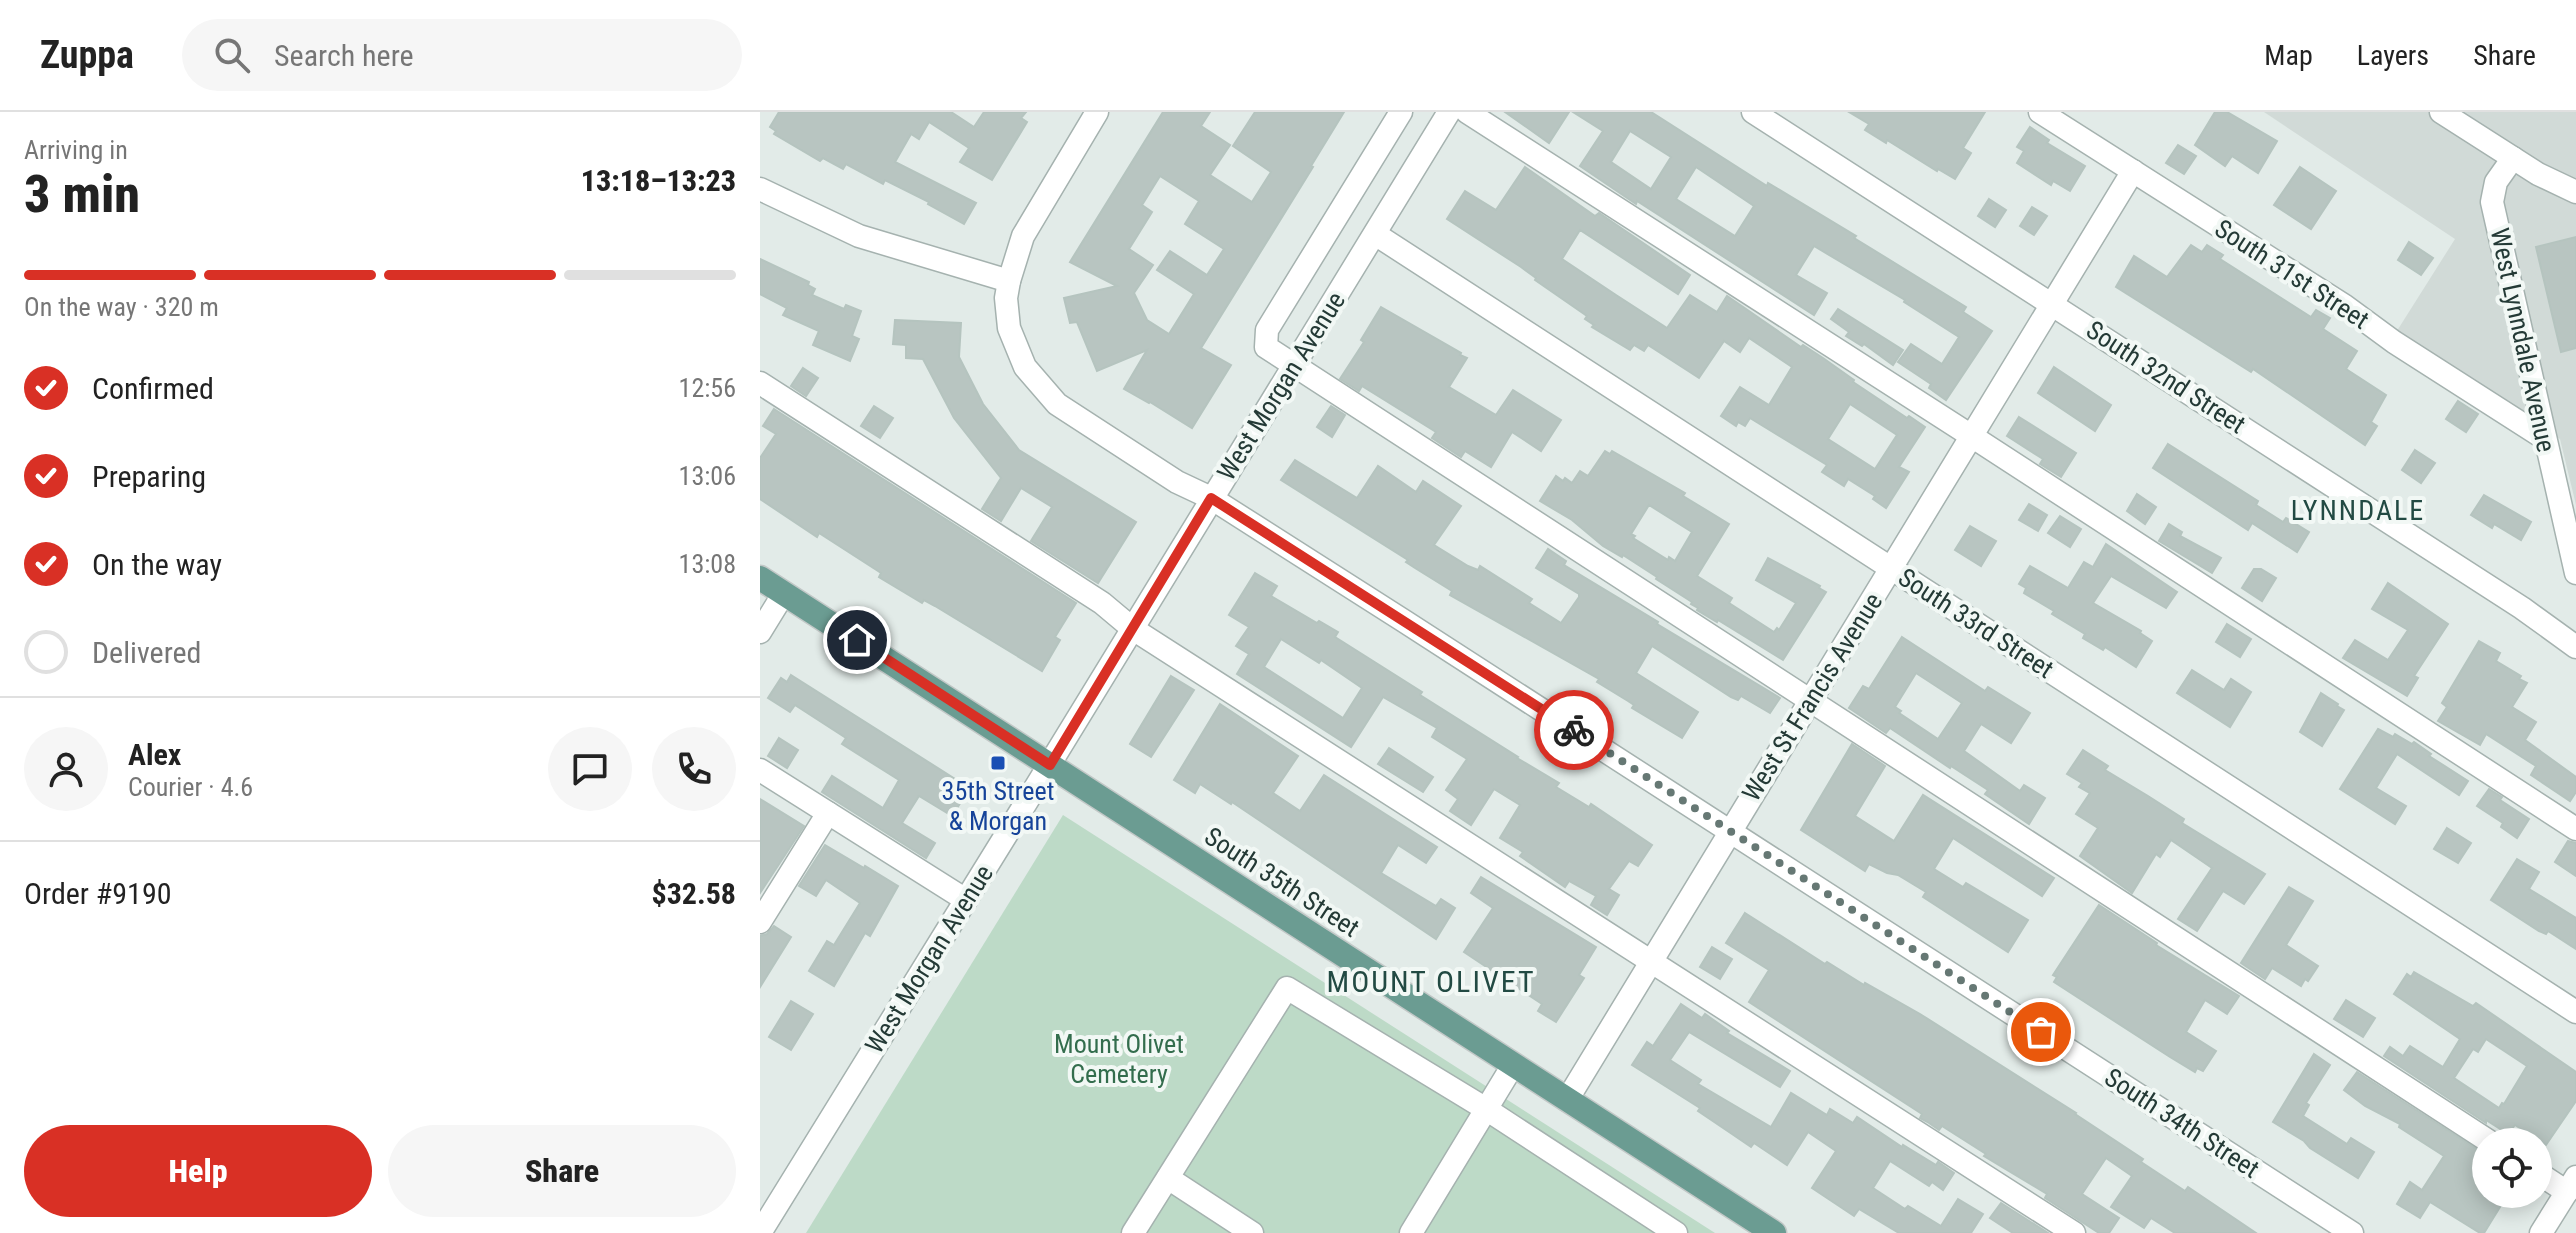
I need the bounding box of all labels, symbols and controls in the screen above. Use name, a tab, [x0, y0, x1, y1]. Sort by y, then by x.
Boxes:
search box	[182, 19, 742, 91]
text: Zuppa	[40, 33, 134, 77]
icon: search	[210, 33, 254, 77]
text: Search here	[274, 38, 414, 73]
text: Map	[2264, 39, 2313, 72]
text: Layers	[2357, 39, 2429, 72]
text: Share	[2473, 39, 2536, 72]
text: Arriving in	[24, 135, 128, 165]
text: 13:18–13:23	[581, 163, 736, 198]
text: 3 min	[24, 164, 140, 225]
street label: South 31st Street	[2209, 213, 2375, 335]
street label: West Lynndale Avenue	[2485, 225, 2561, 455]
street label: West Morgan Avenue	[1211, 286, 1351, 486]
text: On the way · 320 m	[24, 292, 219, 322]
street label: South 32nd Street	[2081, 314, 2251, 440]
icon: check	[24, 366, 68, 410]
text: Confirmed	[92, 371, 214, 406]
text: 12:56	[679, 373, 736, 403]
icon: check	[24, 454, 68, 498]
text: Preparing	[92, 459, 206, 494]
text: 13:06	[679, 461, 736, 491]
district label: LYNNDALE	[2291, 494, 2425, 527]
icon: check	[24, 542, 68, 586]
text: On the way	[92, 547, 222, 582]
text: 13:08	[679, 549, 736, 579]
street label: South 33rd Street	[1893, 562, 2059, 684]
street label: West St Francis Avenue	[1736, 587, 1888, 807]
pin	[823, 606, 891, 674]
icon: home	[835, 618, 879, 662]
text: Delivered	[92, 635, 201, 670]
courier	[1534, 690, 1614, 770]
icon: bike	[1552, 708, 1596, 752]
button: person	[24, 727, 108, 811]
button: chat	[548, 727, 632, 811]
button: phone	[652, 727, 736, 811]
text: Alex	[128, 737, 181, 772]
marker: 35th Street & Morgan	[989, 754, 1007, 772]
text: Courier · 4.6	[128, 772, 253, 802]
place label: 35th Street & Morgan	[942, 776, 1054, 836]
street label: South 35th Street	[1199, 821, 1365, 943]
street label: West Morgan Avenue	[859, 859, 999, 1059]
text: Order #9190	[24, 876, 172, 911]
text: $32.58	[651, 876, 736, 911]
district label: MOUNT OLIVET	[1326, 964, 1536, 999]
pin	[2007, 998, 2075, 1066]
icon: bag	[2019, 1010, 2063, 1054]
park label: Mount Olivet Cemetery	[1054, 1029, 1184, 1089]
street label: South 34th Street	[2099, 1062, 2265, 1184]
button: Help	[24, 1125, 372, 1217]
button: Share	[388, 1125, 736, 1217]
map controls	[2472, 1128, 2552, 1208]
button: locate	[2472, 1128, 2552, 1208]

